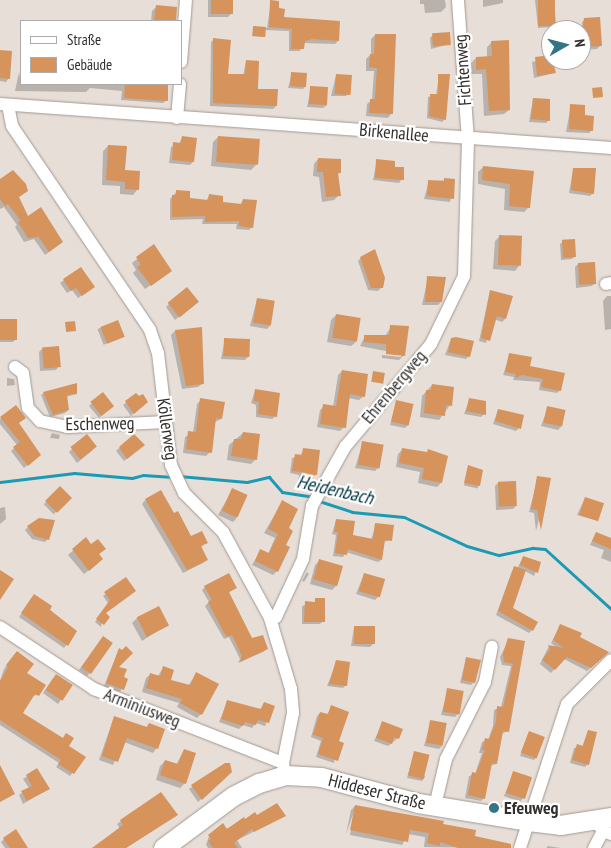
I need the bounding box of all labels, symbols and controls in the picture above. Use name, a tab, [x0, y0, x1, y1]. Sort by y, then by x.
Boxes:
legend	[20, 20, 182, 85]
north arrow	[541, 20, 591, 70]
text: Straße	[67, 30, 101, 49]
street label: Fichtenweg	[450, 34, 476, 106]
text: N	[570, 38, 589, 48]
text: Gebäude	[67, 55, 112, 74]
street label: Birkenallee	[358, 119, 430, 147]
street label: Ehrenbergweg	[357, 346, 431, 428]
street label: Köllerweg	[152, 397, 182, 461]
street label: Eschenweg	[65, 413, 135, 435]
water label: Heidenbach	[295, 470, 375, 510]
street label: Arminiusweg	[101, 684, 183, 732]
street label: Hiddeser Straße	[326, 769, 428, 815]
place label: Efeuweg	[504, 797, 559, 819]
marker: Efeuweg	[488, 802, 500, 814]

